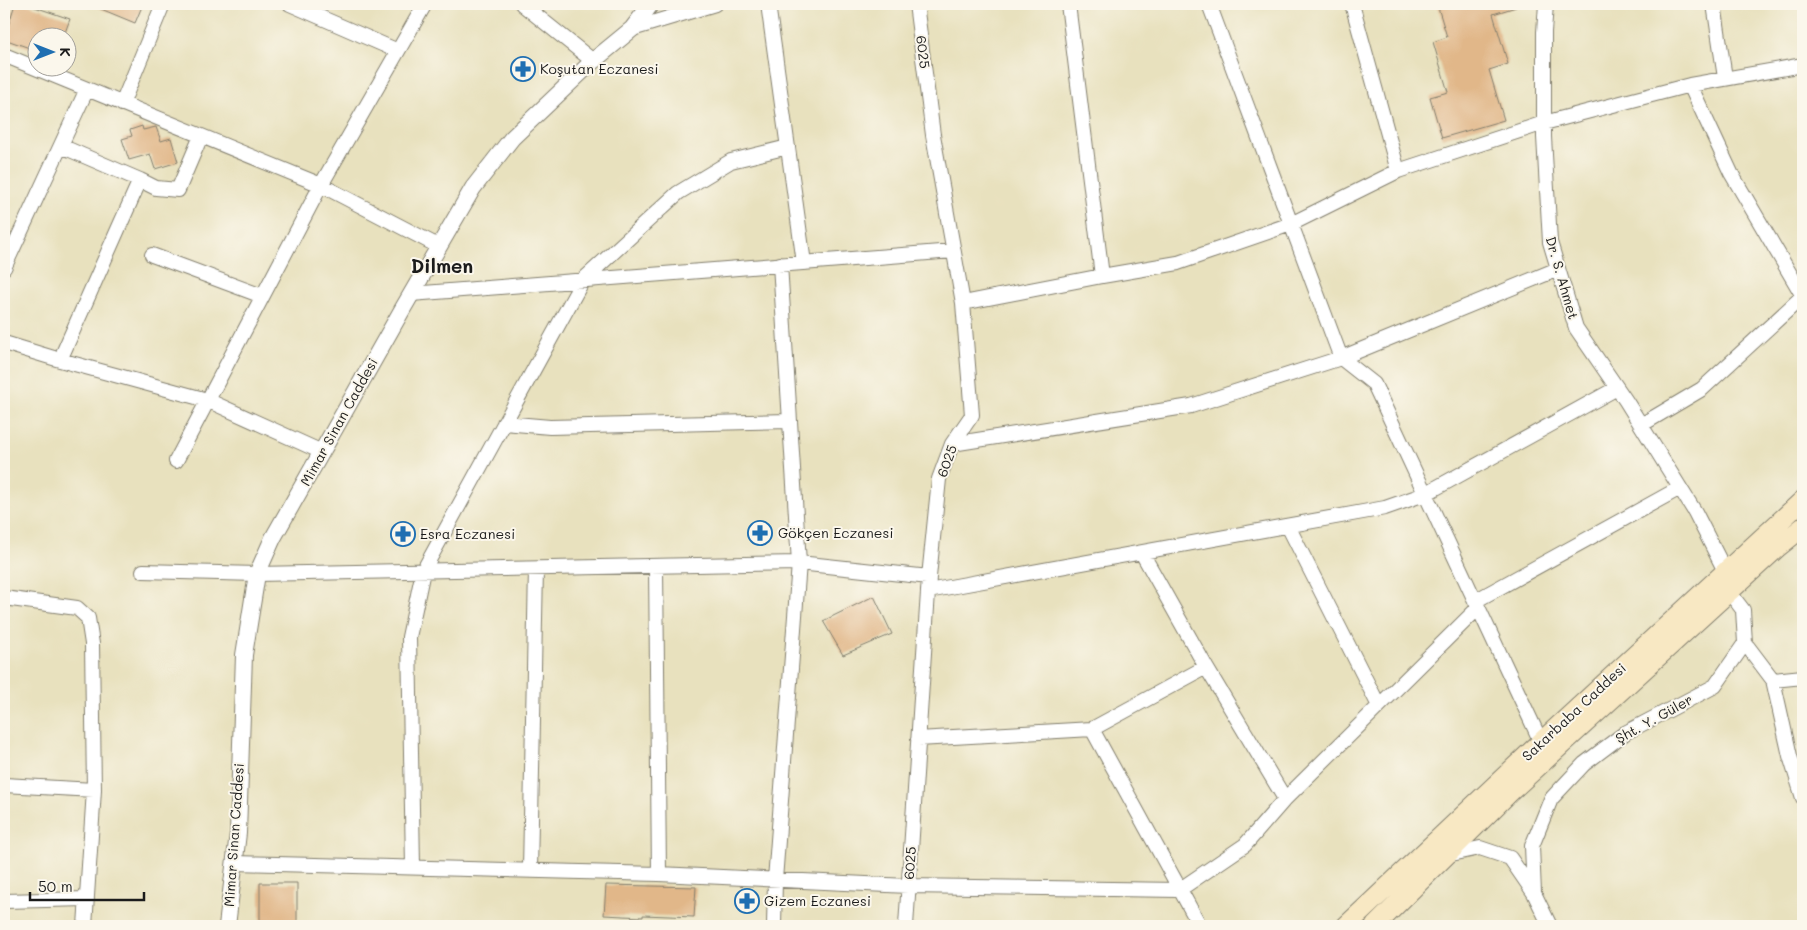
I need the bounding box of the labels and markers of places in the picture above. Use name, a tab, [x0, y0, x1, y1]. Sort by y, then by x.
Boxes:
pharmacy icon: Koşutan Eczanesi	[510, 56, 536, 82]
place label: Koşutan Eczanesi	[540, 59, 659, 78]
pharmacy icon: Gökçen Eczanesi	[747, 520, 773, 546]
pharmacy icon: Esra Eczanesi	[390, 521, 416, 547]
place label: Gökçen Eczanesi	[778, 523, 894, 542]
place label: Esra Eczanesi	[420, 524, 515, 543]
pharmacy icon: Gizem Eczanesi	[734, 888, 760, 914]
place label: Gizem Eczanesi	[764, 891, 871, 910]

